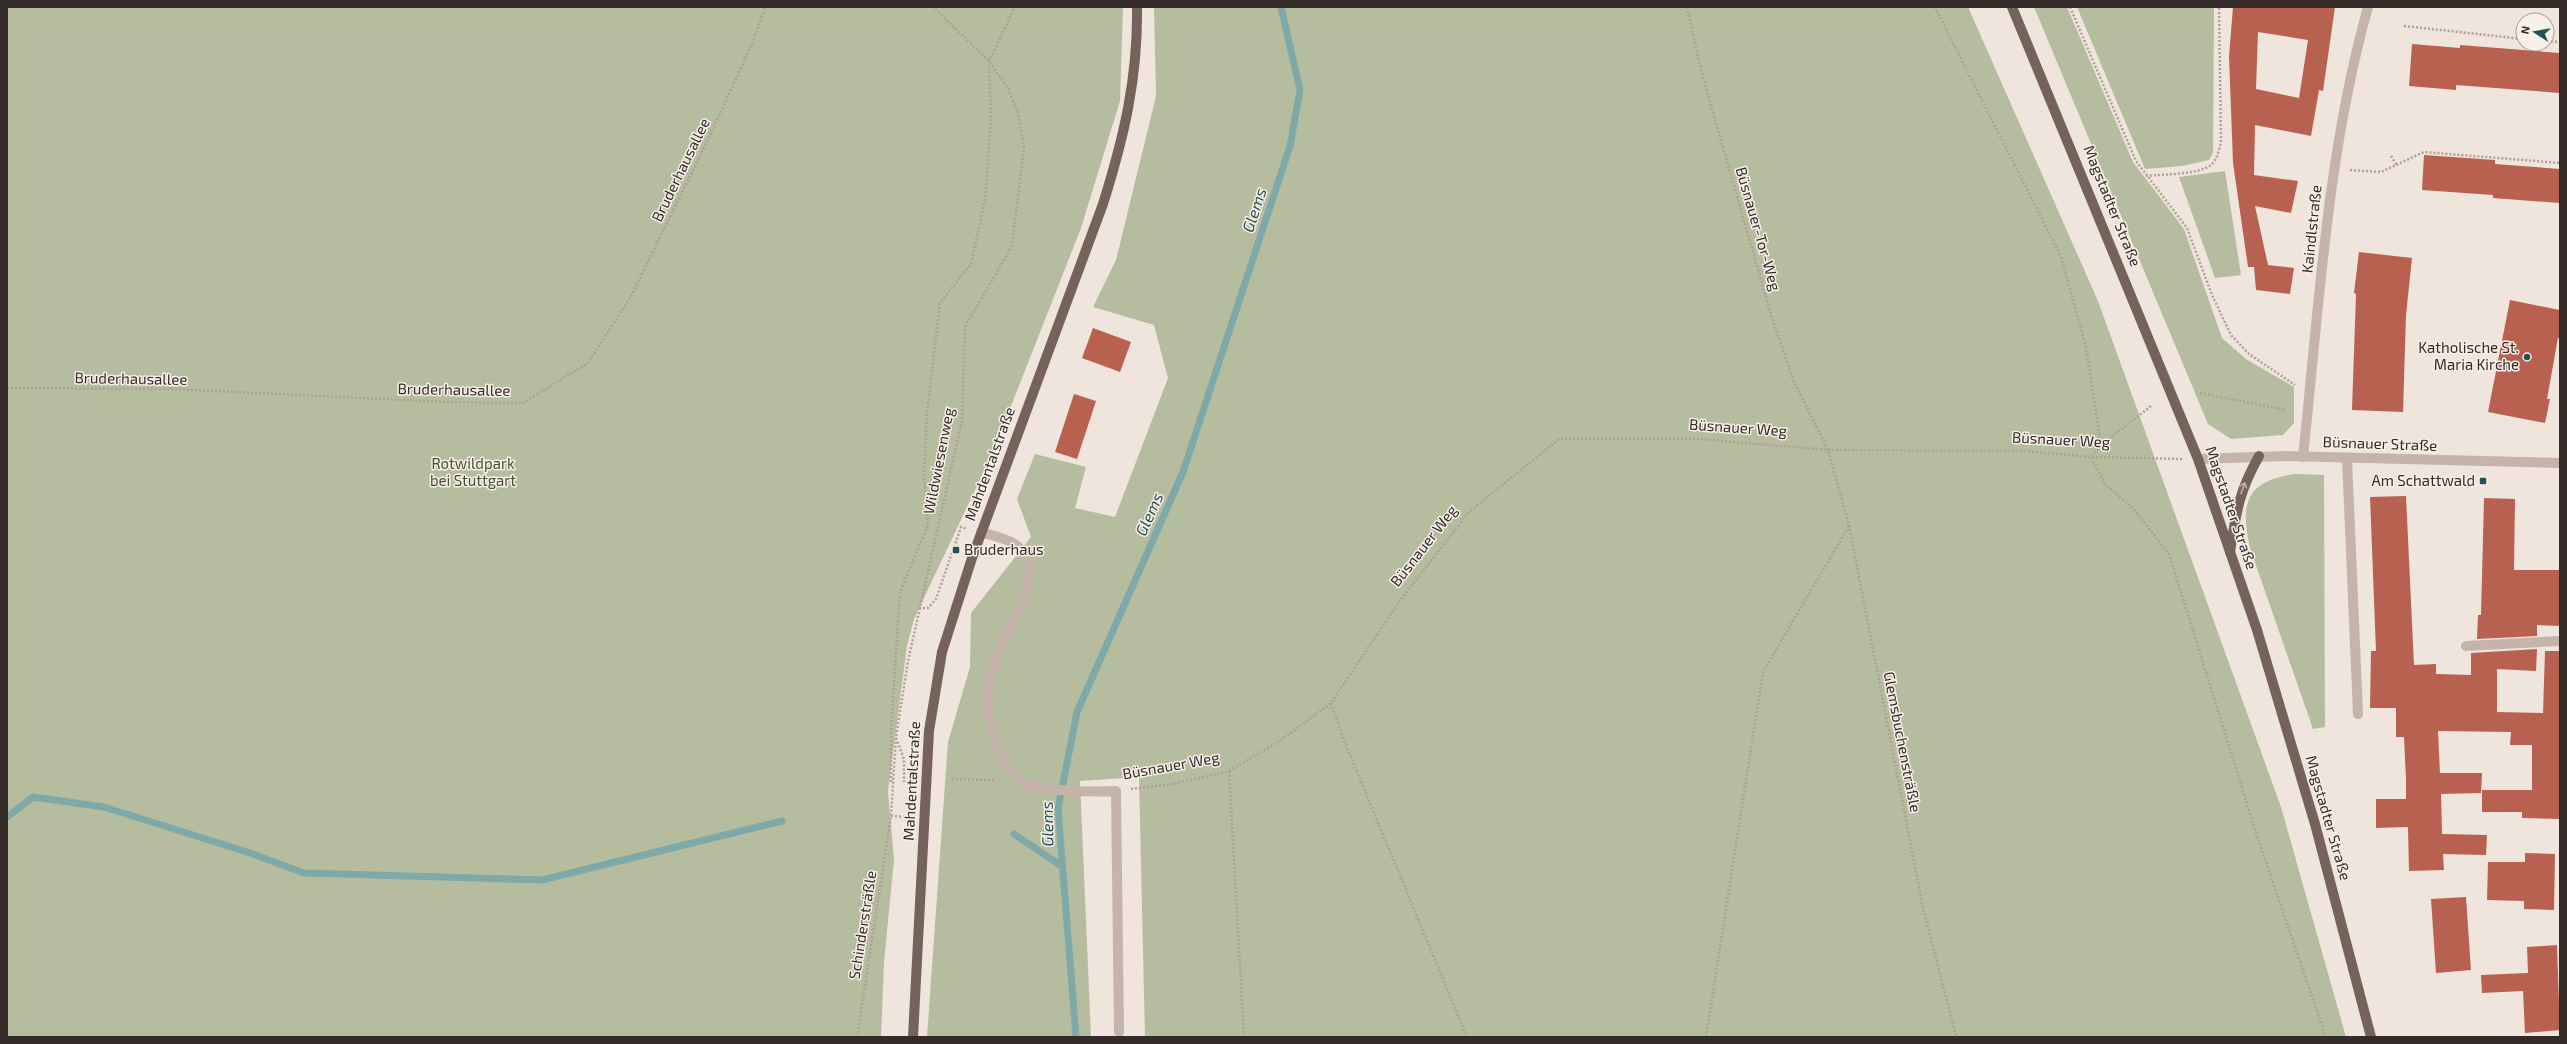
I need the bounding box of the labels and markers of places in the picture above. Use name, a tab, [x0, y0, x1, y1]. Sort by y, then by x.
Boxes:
place label: Katholische St. Maria Kirche	[2418, 338, 2519, 373]
marker: Katholische St. Maria Kirche	[2522, 352, 2532, 362]
place label: Am Schattwald	[2371, 471, 2475, 489]
marker: Am Schattwald	[2478, 476, 2488, 486]
place label: Bruderhaus	[964, 540, 1044, 558]
marker: Bruderhaus	[951, 545, 961, 555]

